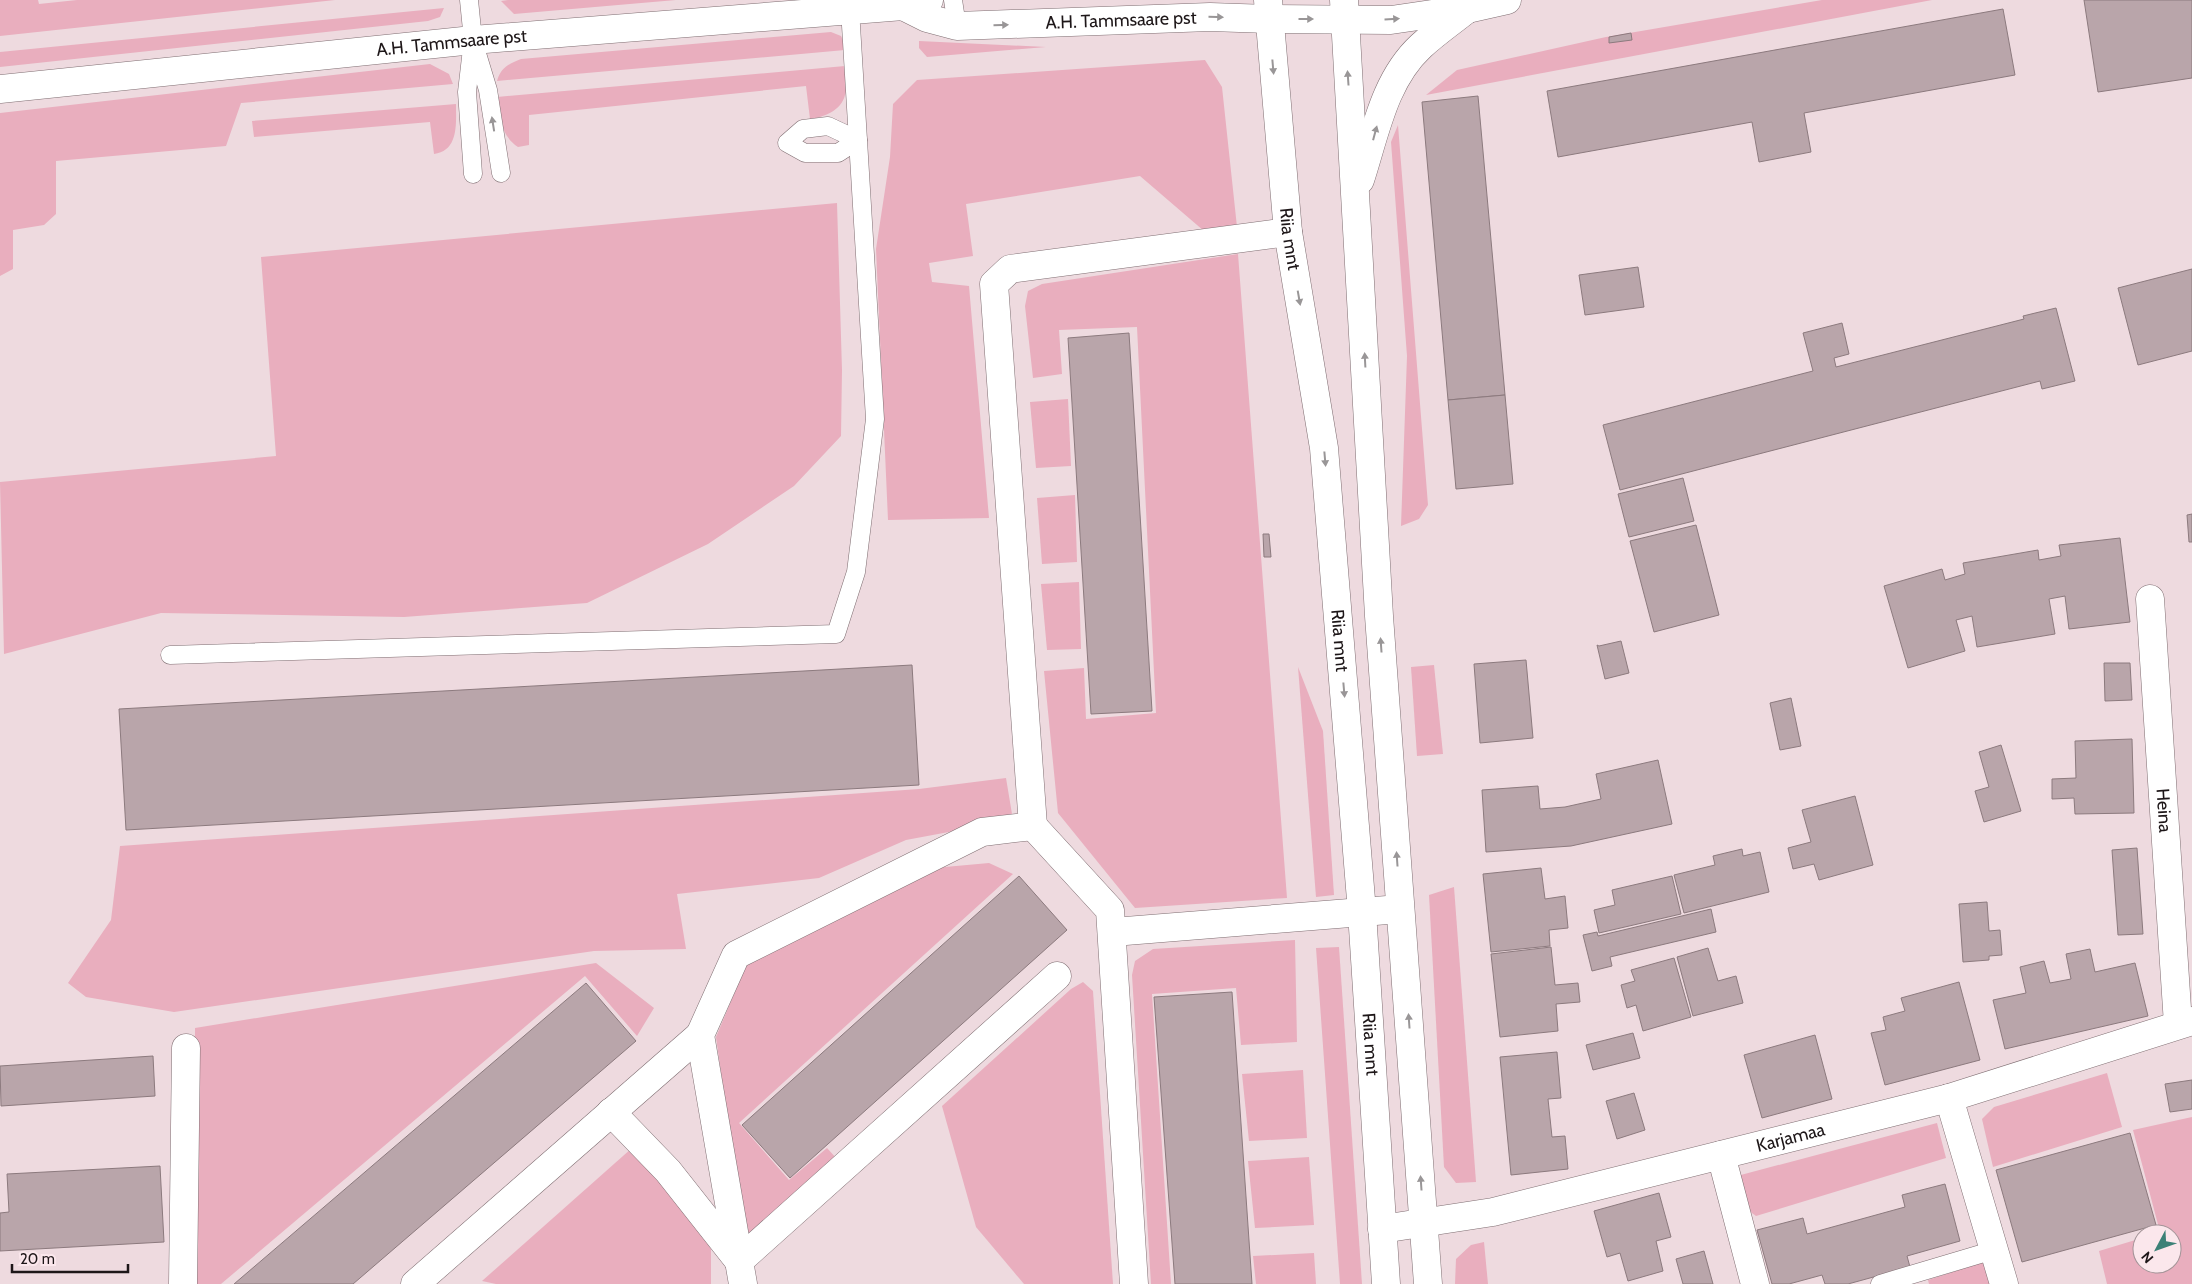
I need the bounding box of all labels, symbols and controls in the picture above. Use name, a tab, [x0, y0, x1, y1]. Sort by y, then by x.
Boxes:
street label: A.H. Tammsaare pst	[1045, 6, 1197, 34]
one-way arrow	[1208, 13, 1224, 21]
one-way arrow	[1298, 15, 1314, 23]
one-way arrow	[1384, 15, 1400, 23]
one-way arrow	[993, 21, 1009, 29]
street label: A.H. Tammsaare pst	[375, 25, 528, 61]
one-way arrow	[1269, 60, 1277, 76]
one-way arrow	[1344, 69, 1352, 85]
one-way arrow	[489, 116, 497, 132]
one-way arrow	[1371, 125, 1379, 140]
street label: Riia mnt	[1275, 207, 1305, 272]
one-way arrow	[1296, 291, 1304, 307]
one-way arrow	[1360, 352, 1368, 368]
one-way arrow	[1321, 451, 1329, 467]
street label: Riia mnt	[1326, 608, 1353, 673]
one-way arrow	[1376, 636, 1384, 652]
one-way arrow	[1340, 683, 1348, 699]
street label: Heina	[2152, 788, 2176, 834]
one-way arrow	[1392, 851, 1400, 867]
street label: Riia mnt	[1358, 1012, 1384, 1076]
one-way arrow	[1404, 1013, 1412, 1029]
street label: Karjamaa	[1754, 1118, 1828, 1157]
one-way arrow	[1416, 1175, 1424, 1191]
north arrow	[2132, 1224, 2182, 1274]
scale bar	[12, 1242, 129, 1274]
text: N	[2137, 1248, 2157, 1267]
text: 20 m	[20, 1250, 55, 1268]

